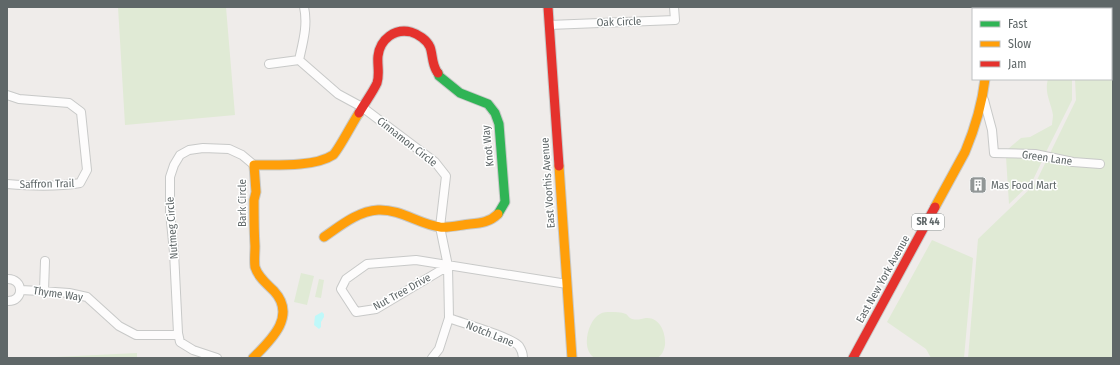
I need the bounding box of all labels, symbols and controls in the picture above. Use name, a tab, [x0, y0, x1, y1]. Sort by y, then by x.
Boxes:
legend	[972, 8, 1112, 80]
street label: Oak Circle	[596, 15, 642, 29]
text: Fast	[1008, 17, 1027, 31]
text: Slow	[1008, 37, 1031, 51]
text: Jam	[1008, 57, 1026, 71]
street label: Cinnamon Circle	[374, 114, 440, 170]
street label: Knot Way	[479, 125, 497, 167]
street label: East Voorhis Avenue	[538, 137, 558, 229]
street label: Green Lane	[1021, 148, 1073, 168]
building icon: Mas Food Mart	[968, 175, 988, 195]
street label: Saffron Trail	[20, 177, 75, 191]
street label: Bark Circle	[236, 179, 249, 227]
place label: Mas Food Mart	[991, 179, 1057, 192]
street label: Nutmeg Circle	[163, 196, 181, 260]
road number: SR 44	[912, 214, 944, 230]
street label: East New York Avenue	[853, 233, 913, 325]
street label: Nut Tree Drive	[371, 271, 433, 313]
street label: Thyme Way	[32, 284, 84, 304]
street label: Notch Lane	[464, 319, 516, 349]

